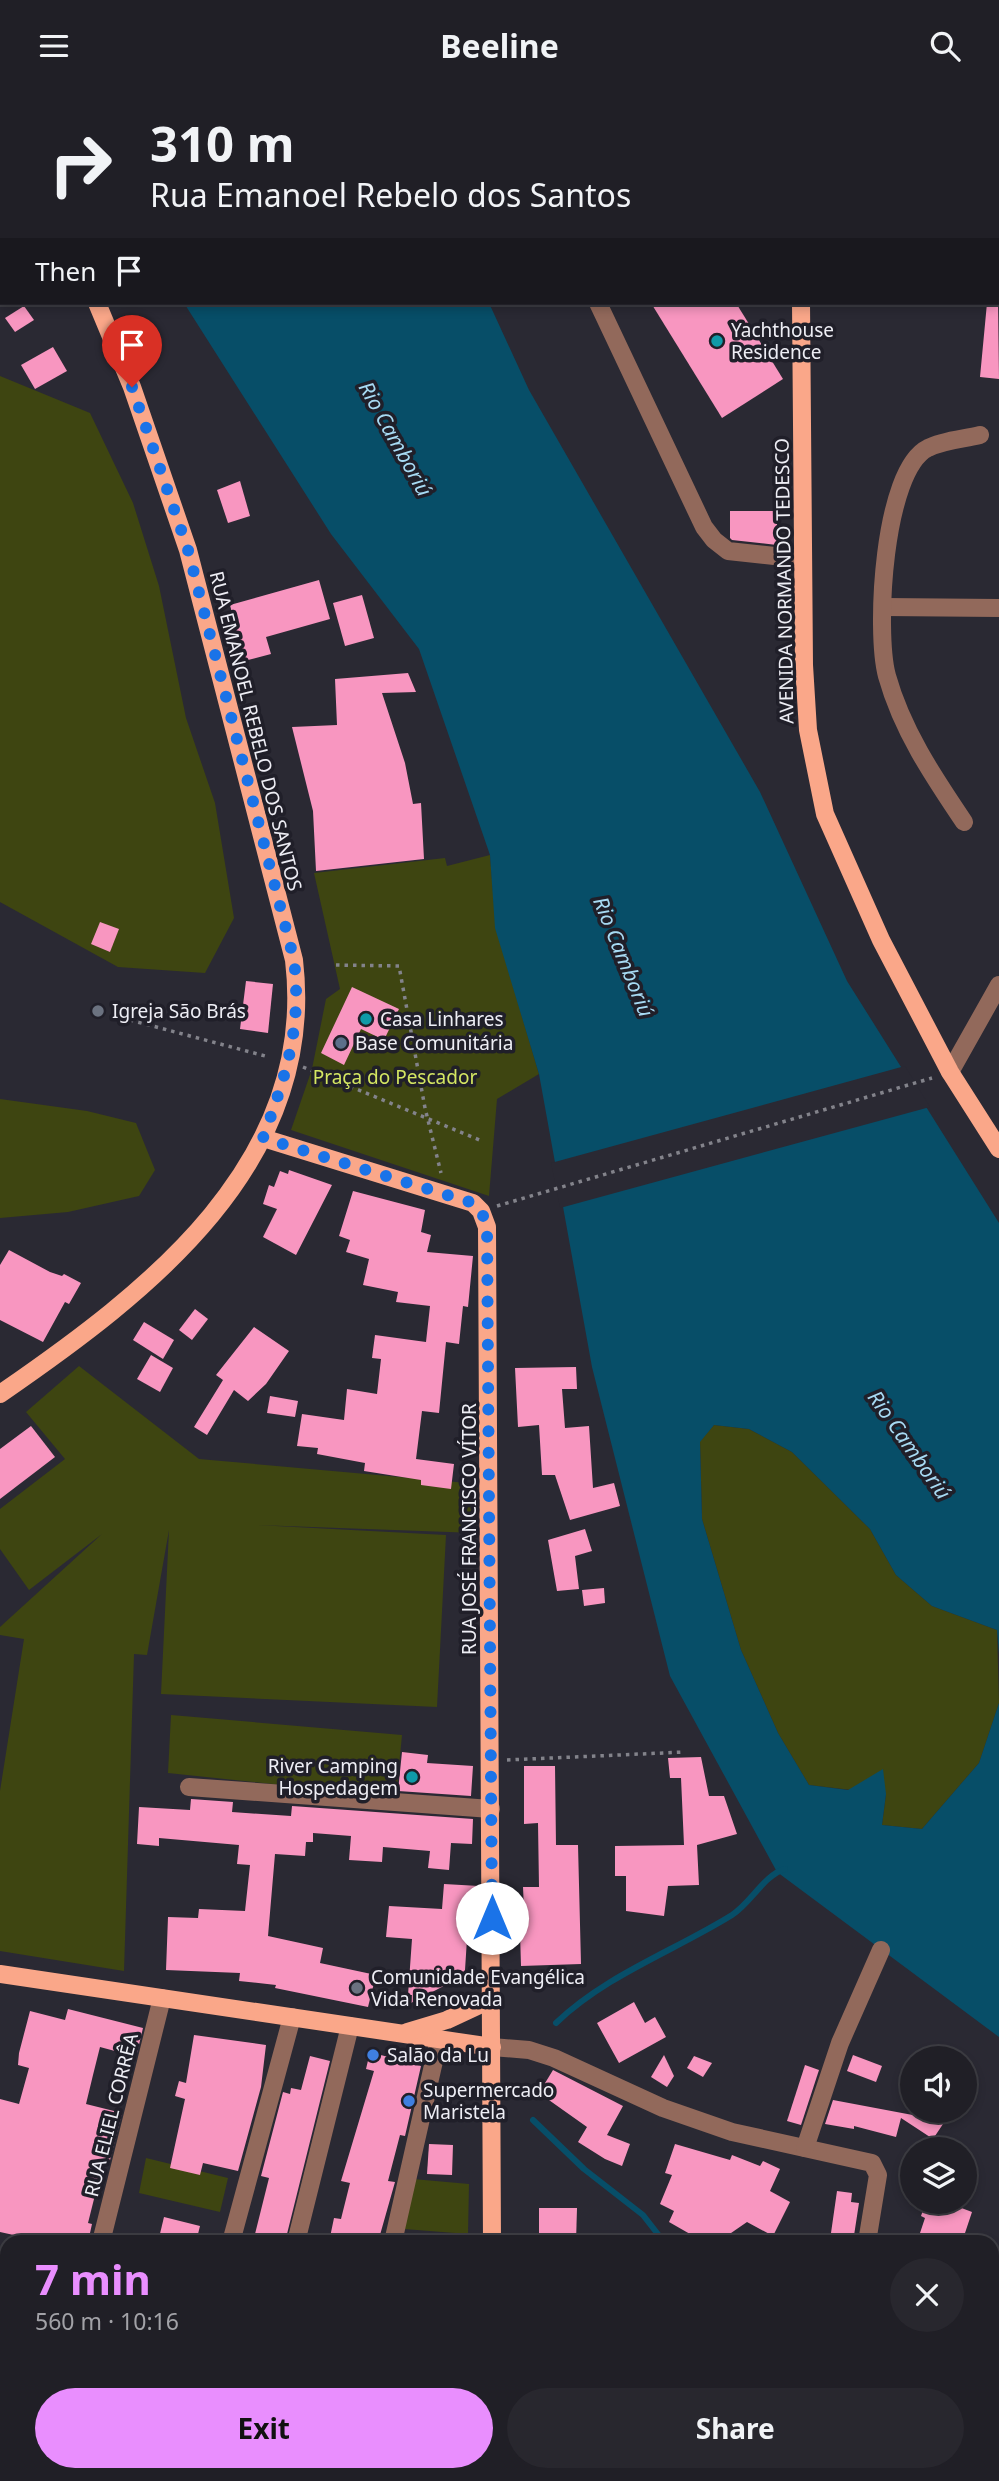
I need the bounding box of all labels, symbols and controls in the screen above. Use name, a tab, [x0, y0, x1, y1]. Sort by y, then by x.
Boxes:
text: Beeline	[440, 24, 559, 67]
icon: menu	[35, 27, 73, 65]
icon: search	[926, 27, 964, 65]
text: 310 m	[150, 110, 295, 176]
icon: right	[35, 119, 126, 210]
text: Rua Emanoel Rebelo dos Santos	[150, 173, 631, 216]
icon: arrive	[110, 252, 148, 290]
text: Then	[35, 253, 96, 289]
pin	[102, 315, 162, 387]
place label: Yachthouse Residence	[731, 317, 834, 365]
icon: arrive	[113, 326, 151, 364]
marker: Yachthouse Residence	[709, 333, 725, 349]
water label: Rio Camboriú	[353, 376, 439, 501]
street label: AVENIDA NORMANDO TEDESCO	[769, 438, 799, 724]
street label: RUA EMANOEL REBELO DOS SANTOS	[204, 568, 308, 894]
water label: Rio Camboriú	[587, 892, 661, 1021]
place label: Igreja São Brás	[112, 998, 246, 1024]
marker: Igreja São Brás	[90, 1003, 106, 1019]
place label: Casa Linhares	[380, 1006, 504, 1032]
marker: Casa Linhares	[358, 1011, 374, 1027]
place label: Base Comunitária	[355, 1030, 513, 1056]
marker: Base Comunitária	[333, 1035, 349, 1051]
park label: Praça do Pescador	[313, 1064, 477, 1090]
water label: Rio Camboriú	[862, 1384, 958, 1505]
street label: RUA JOSÉ FRANCISCO VÍTOR	[456, 1403, 482, 1655]
place label: River Camping Hospedagem	[268, 1753, 398, 1801]
marker: River Camping Hospedagem	[404, 1769, 420, 1785]
position arrow	[455, 1881, 529, 1955]
place label: Comunidade Evangélica Vida Renovada	[371, 1964, 585, 2012]
marker: Comunidade Evangélica Vida Renovada	[349, 1980, 365, 1996]
street label: RUA ELIEL CORRÊA	[78, 2030, 144, 2200]
place label: Salão da Lu	[387, 2042, 489, 2068]
map controls	[900, 2046, 977, 2214]
button: sound	[900, 2046, 977, 2123]
marker: Salão da Lu	[365, 2047, 381, 2063]
place label: Supermercado Maristela	[423, 2077, 554, 2125]
marker: Supermercado Maristela	[401, 2093, 417, 2109]
button: layers	[900, 2137, 977, 2214]
text: 7 min	[35, 2250, 151, 2307]
button: close	[890, 2258, 964, 2332]
text: 560 m · 10:16	[35, 2305, 179, 2337]
button: Exit	[35, 2388, 493, 2468]
button: Share	[507, 2388, 964, 2468]

